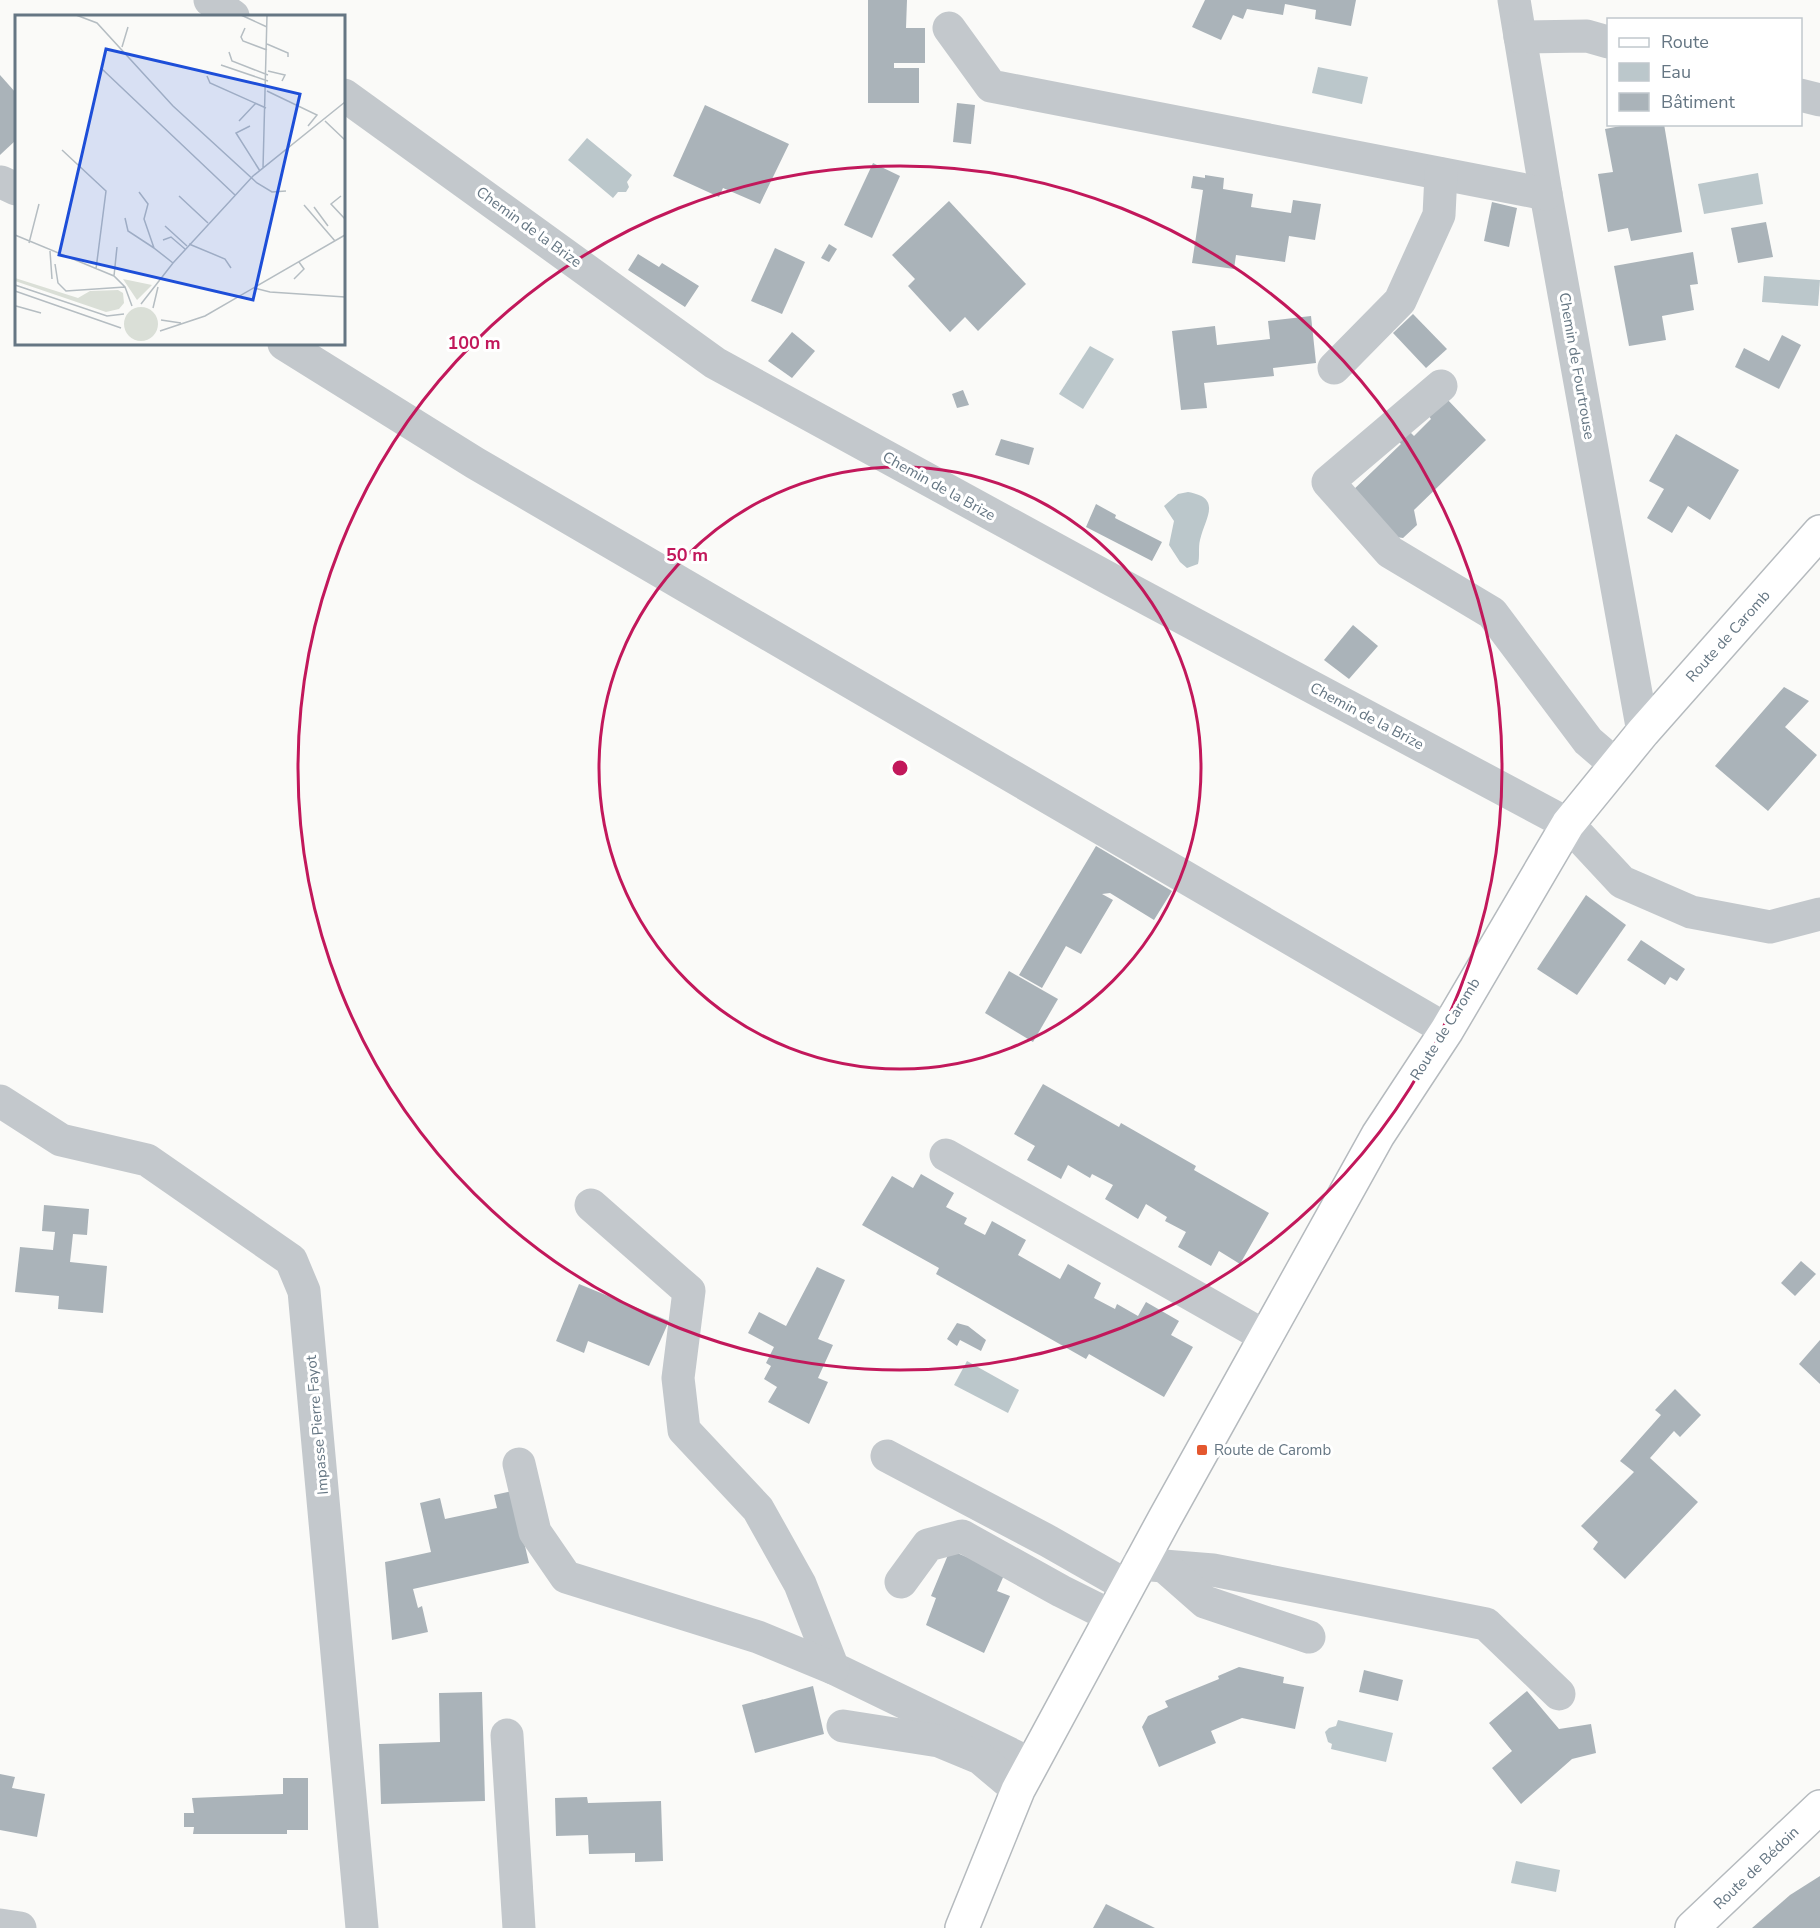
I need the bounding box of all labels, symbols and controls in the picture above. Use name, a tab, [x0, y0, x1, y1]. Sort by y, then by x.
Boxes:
inset map	[15, 15, 345, 345]
legend	[1607, 18, 1802, 126]
text: Route	[1661, 30, 1709, 54]
text: Eau	[1661, 60, 1691, 84]
text: Bâtiment	[1661, 90, 1735, 114]
street label: Chemin de la Brize	[472, 182, 586, 272]
street label: Chemin de Fourtrouse	[1554, 291, 1600, 441]
text: 100 m	[447, 331, 501, 355]
street label: Chemin de la Brize	[879, 447, 999, 525]
text: 50 m	[666, 543, 708, 567]
street label: Route de Caromb	[1681, 586, 1775, 686]
street label: Chemin de la Brize	[1307, 678, 1427, 754]
centre of rings	[890, 758, 910, 778]
street label: Route de Caromb	[1405, 974, 1485, 1084]
street label: Impasse Pierre Fayot	[301, 1354, 333, 1496]
place label: Route de Caromb	[1214, 1440, 1331, 1460]
marker: Route de Caromb	[1195, 1443, 1209, 1457]
street label: Route de Bédoin	[1709, 1822, 1803, 1914]

